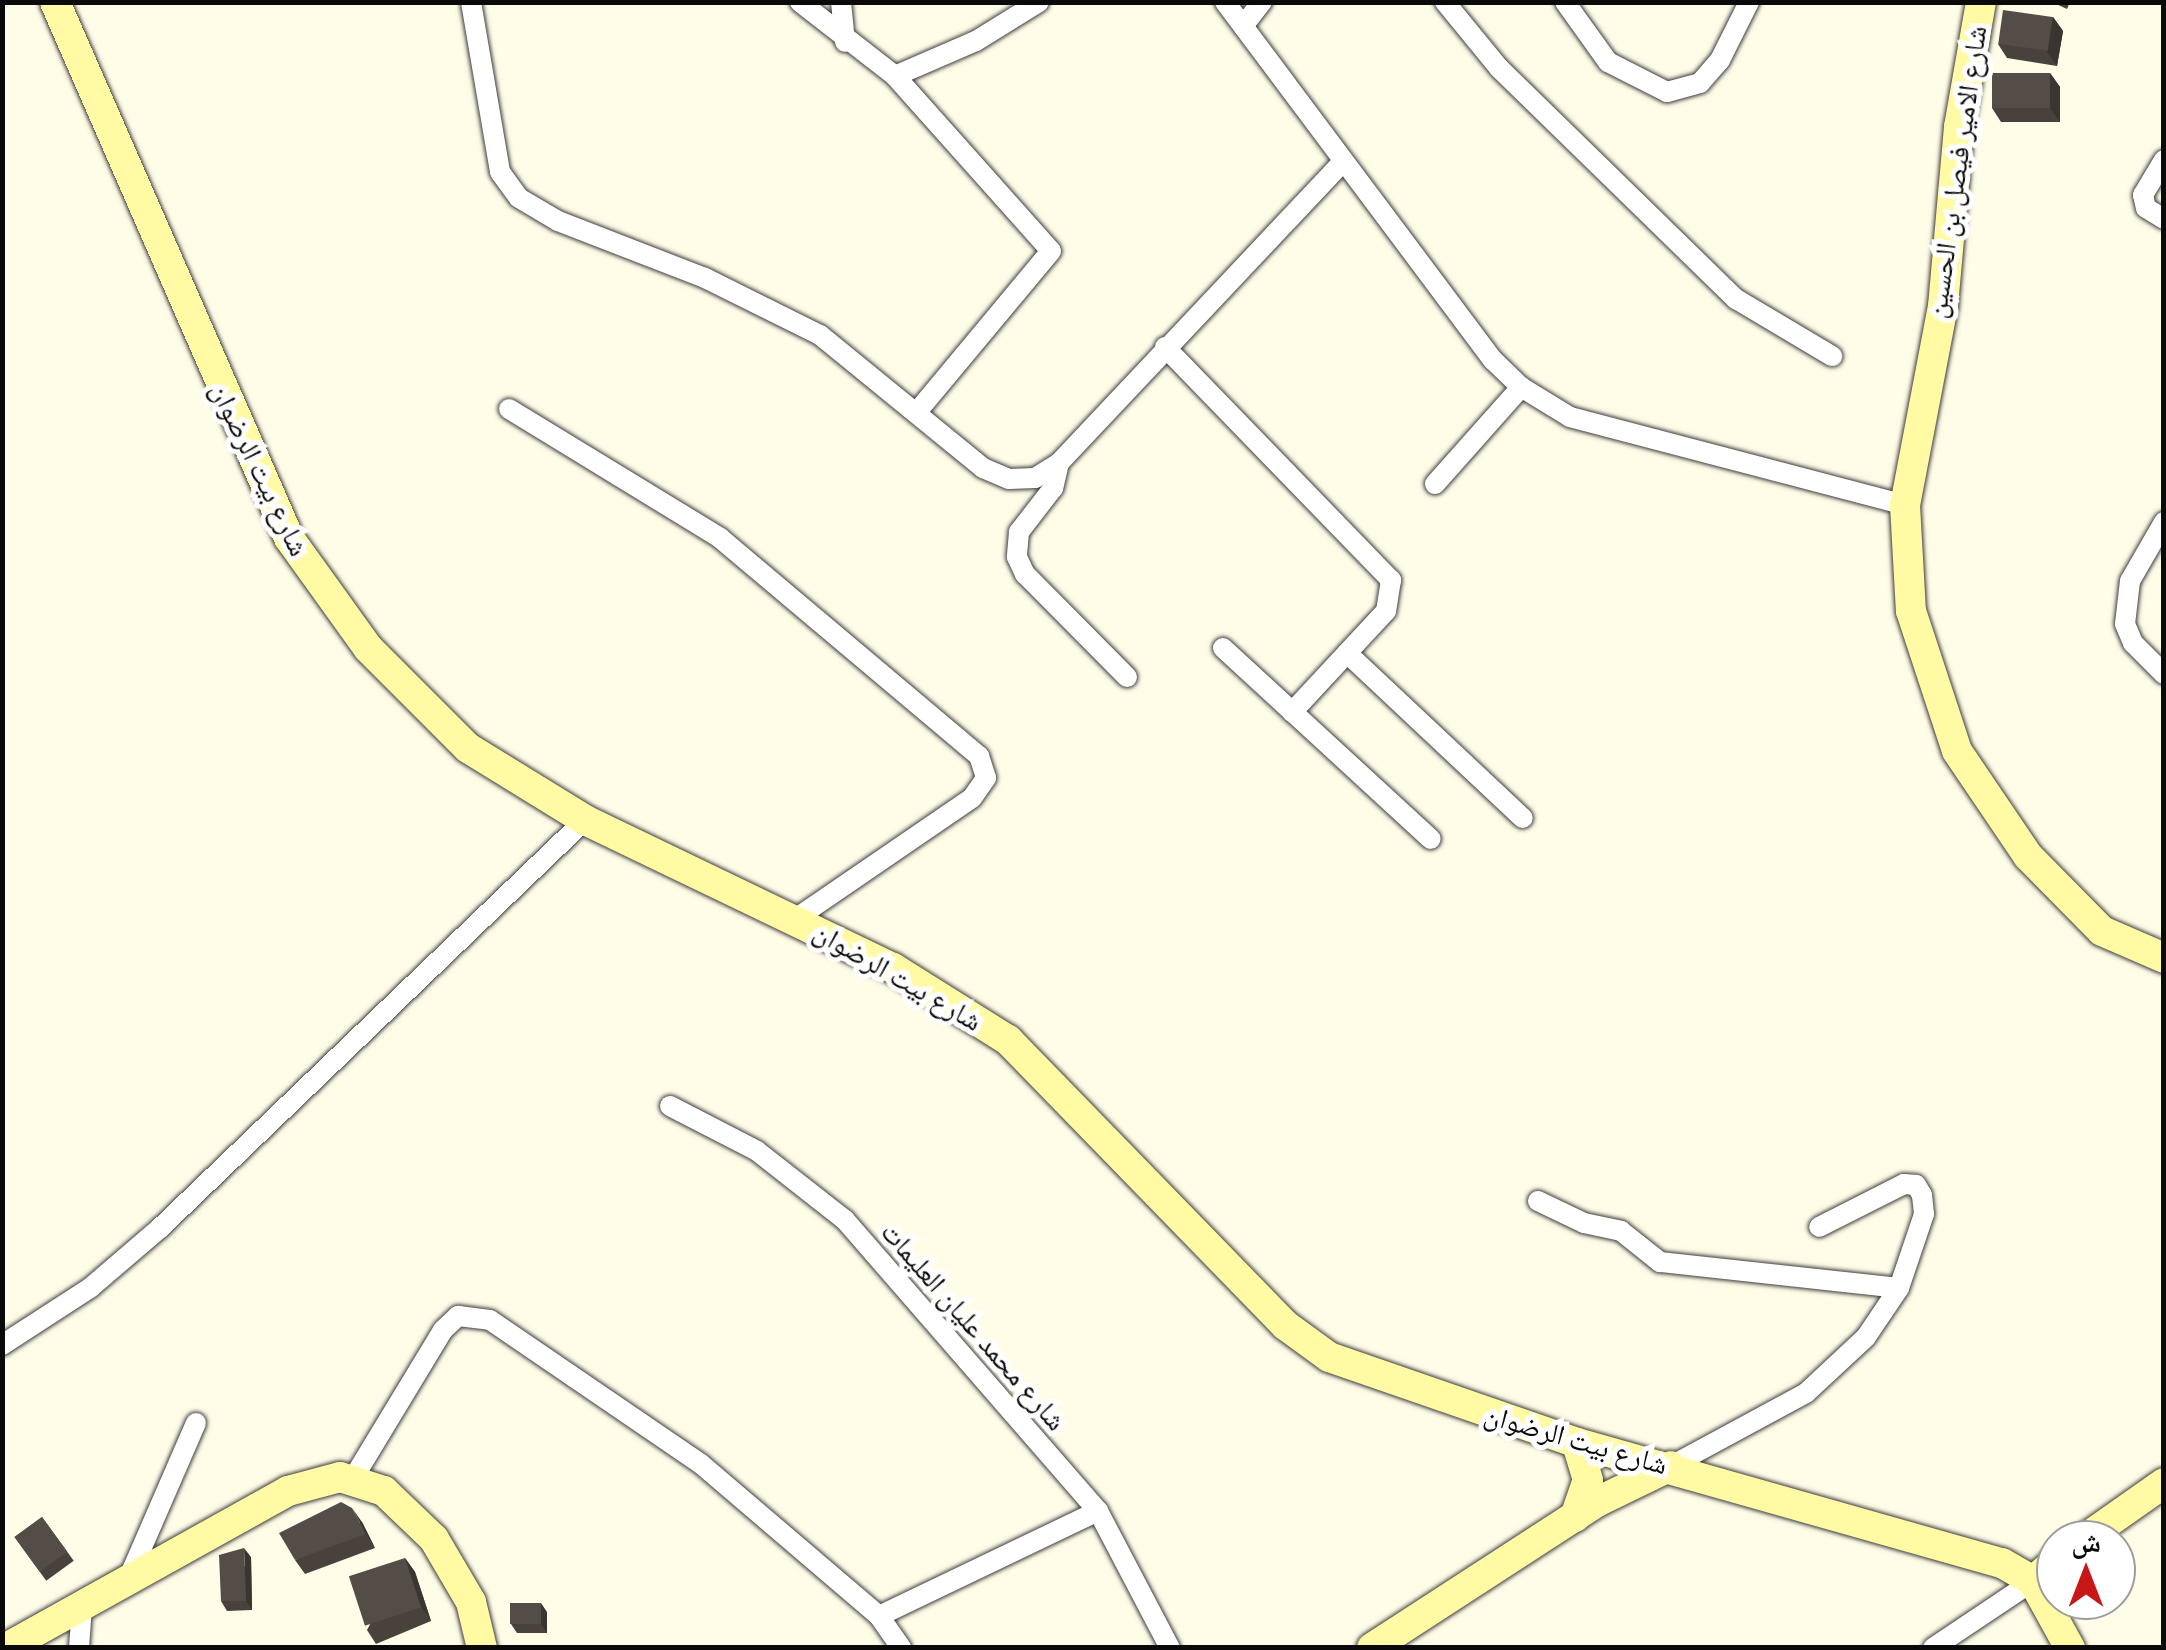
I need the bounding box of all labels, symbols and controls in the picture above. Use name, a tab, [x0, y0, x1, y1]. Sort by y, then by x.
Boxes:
street label: شارع الامير فيصل بن الحسين	[1919, 24, 1993, 320]
street label: شارع بيت الرضوان	[203, 377, 317, 561]
street label: شارع بيت الرضوان	[808, 914, 988, 1038]
street label: شارع محمد عليان العليمات	[874, 1215, 1074, 1437]
street label: شارع بيت الرضوان	[1481, 1397, 1671, 1481]
north arrow	[2036, 1520, 2136, 1620]
text: ش	[2071, 1523, 2101, 1561]

